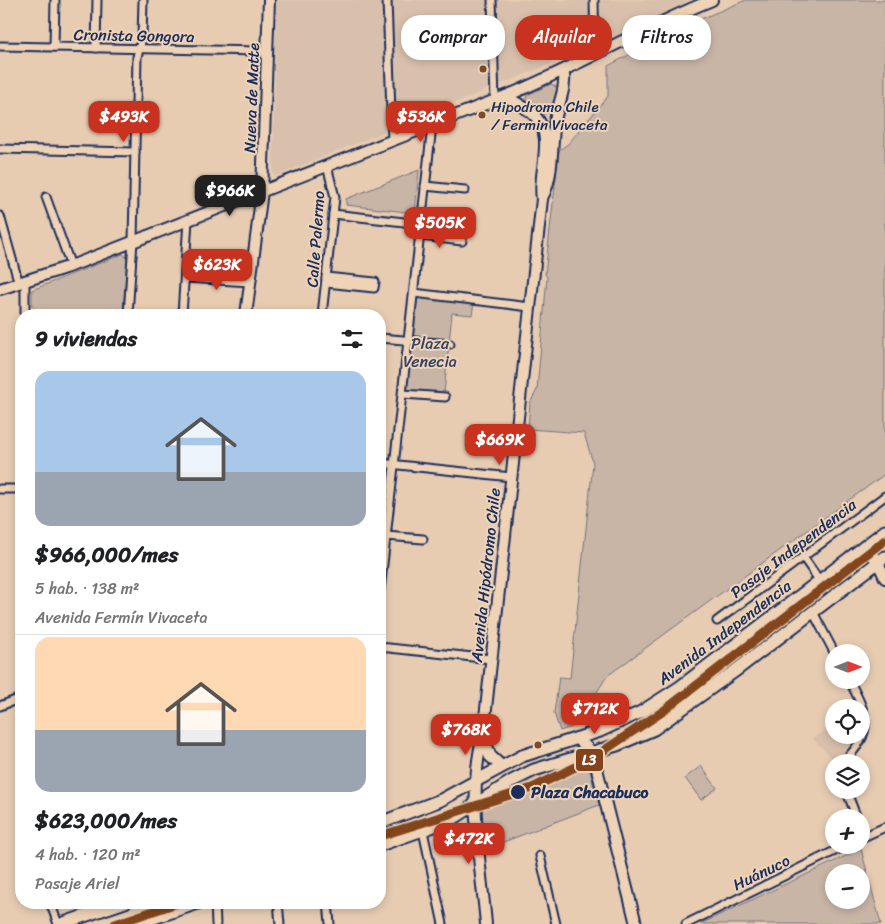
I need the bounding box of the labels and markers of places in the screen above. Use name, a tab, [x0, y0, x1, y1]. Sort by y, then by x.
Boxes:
unlabelled marker	[478, 64, 488, 74]
place label: Hipodromo Chile / Fermin Vivaceta	[491, 94, 608, 138]
pin: $493K	[89, 100, 159, 143]
pin: $536K	[386, 100, 456, 143]
marker: Hipodromo Chile / Fermin Vivaceta	[477, 110, 487, 120]
pin: $966K	[195, 174, 265, 217]
pin: $505K	[405, 206, 475, 249]
pin: $623K	[182, 248, 252, 291]
pin: $669K	[465, 424, 535, 466]
pin: $712K	[560, 692, 630, 735]
pin: $768K	[431, 714, 501, 756]
unlabelled marker	[533, 740, 543, 750]
place label: Plaza Chacabuco	[531, 778, 649, 807]
marker: Plaza Chacabuco	[509, 783, 527, 801]
pin: $472K	[434, 822, 504, 865]

